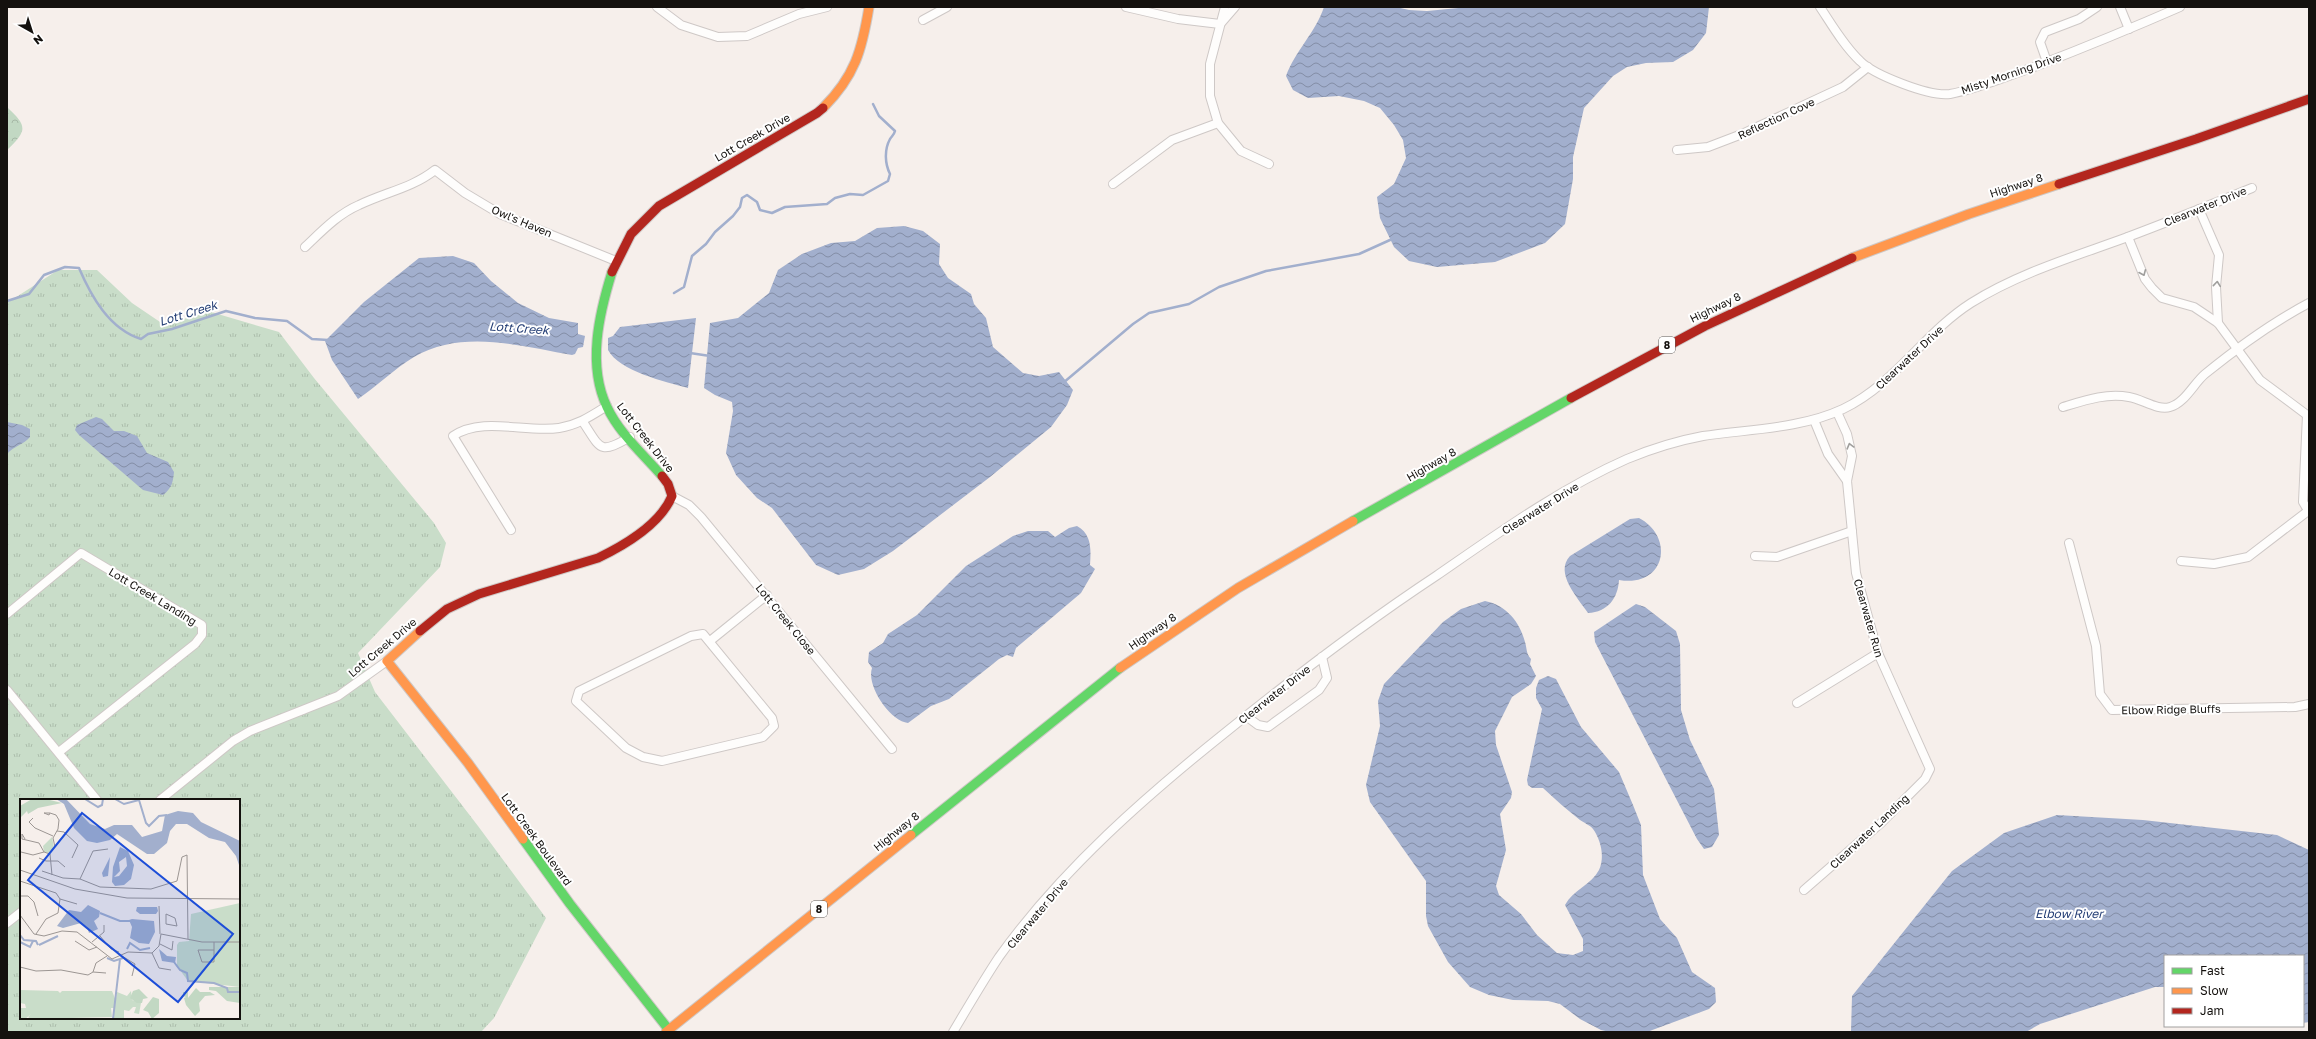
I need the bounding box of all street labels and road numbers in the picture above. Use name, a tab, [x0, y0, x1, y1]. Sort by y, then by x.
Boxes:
street label: Misty Morning Drive	[1959, 50, 2063, 96]
street label: Reflection Cove	[1736, 95, 1816, 141]
street label: Lott Creek Drive	[712, 110, 792, 164]
street label: Highway 8	[1988, 170, 2044, 200]
street label: Clearwater Drive	[2162, 184, 2248, 228]
street label: Owl's Haven	[490, 202, 554, 240]
street label: Highway 8	[1687, 289, 1743, 325]
street label: Clearwater Drive	[1872, 322, 1946, 392]
road number: 8	[1659, 337, 1675, 353]
street label: Lott Creek Drive	[615, 400, 677, 474]
street label: Highway 8	[1404, 444, 1458, 483]
street label: Clearwater Drive	[1499, 479, 1581, 537]
street label: Lott Creek Landing	[107, 565, 199, 627]
street label: Clearwater Run	[1852, 577, 1886, 659]
street label: Lott Creek Close	[753, 581, 819, 657]
street label: Highway 8	[1126, 610, 1179, 652]
street label: Lott Creek Drive	[345, 615, 419, 679]
street label: Clearwater Drive	[1235, 662, 1313, 726]
street label: Elbow Ridge Bluffs	[2121, 702, 2221, 716]
street label: Lott Creek Boulevard	[499, 790, 575, 888]
street label: Clearwater Landing	[1827, 791, 1911, 871]
street label: Highway 8	[871, 808, 922, 853]
street label: Clearwater Drive	[1004, 875, 1070, 951]
road number: 8	[811, 901, 827, 917]

